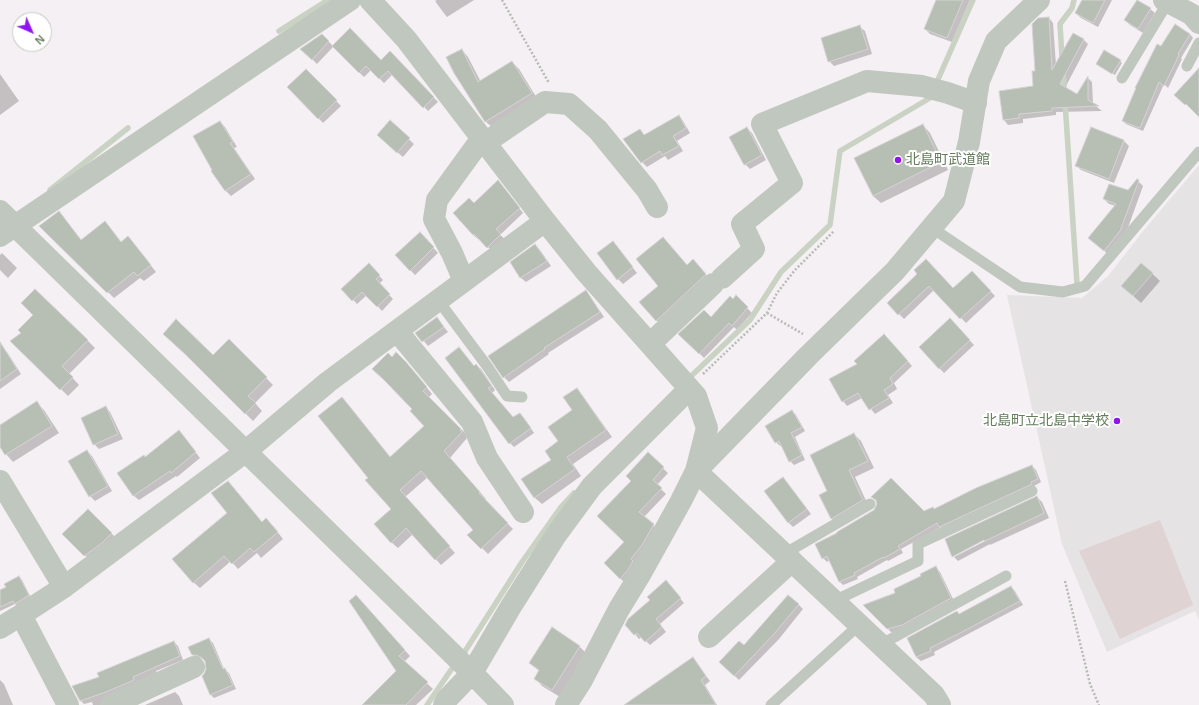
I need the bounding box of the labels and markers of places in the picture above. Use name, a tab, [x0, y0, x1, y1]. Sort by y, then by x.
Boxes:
place label: 北島町武道館	[906, 152, 990, 168]
marker: 北島町武道館	[893, 155, 903, 165]
place label: 北島町立北島中学校	[983, 413, 1109, 429]
marker: 北島町立北島中学校	[1112, 416, 1122, 426]

